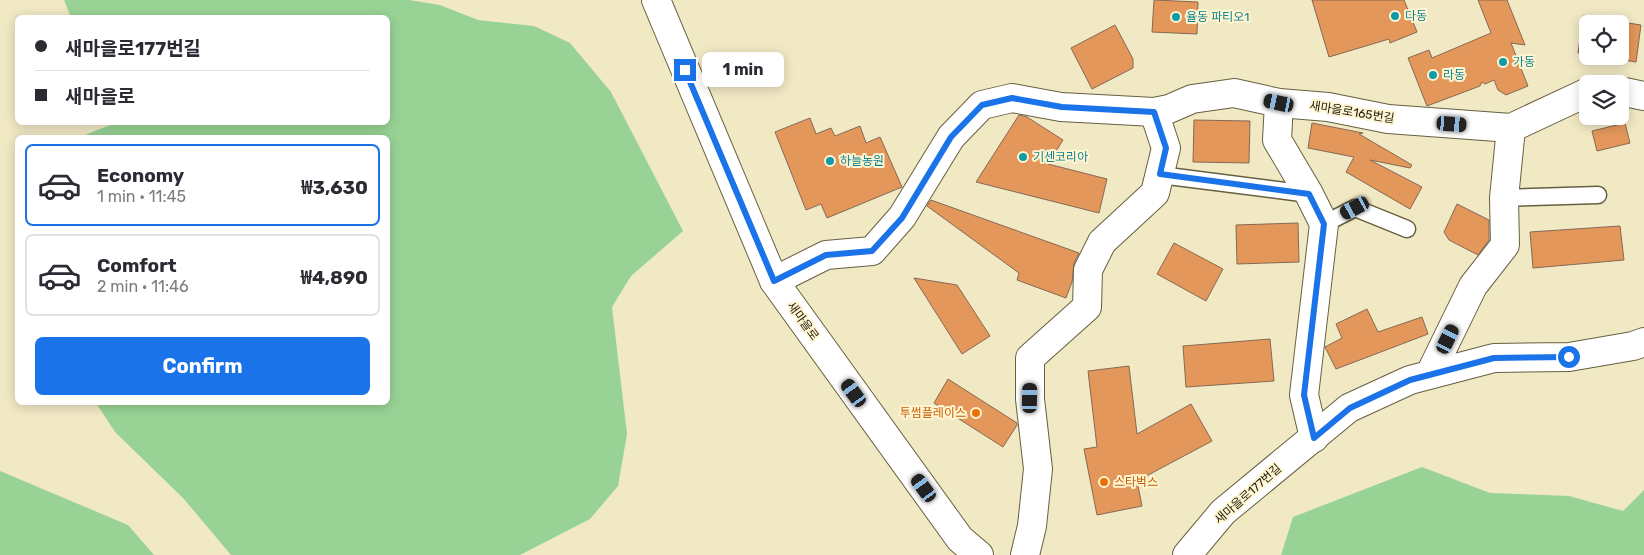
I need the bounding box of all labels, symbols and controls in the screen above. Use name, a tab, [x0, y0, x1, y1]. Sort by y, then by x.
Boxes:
place label: 다동	[1405, 9, 1427, 23]
place label: 율동 파티오1	[1186, 10, 1249, 24]
marker: 다동	[1389, 10, 1401, 22]
marker: 율동 파티오1	[1170, 11, 1182, 23]
map controls	[1579, 15, 1629, 125]
button: locate	[1579, 15, 1629, 65]
text: 새마을로177번길	[65, 37, 201, 60]
callout: 1 min	[702, 52, 785, 88]
place label: 가동	[1513, 55, 1535, 69]
marker: 가동	[1497, 56, 1509, 68]
route end	[674, 59, 696, 81]
text: 1 min	[723, 60, 763, 79]
place label: 라동	[1443, 68, 1465, 82]
marker: 라동	[1427, 69, 1439, 81]
button: layers	[1579, 75, 1629, 125]
text: 새마을로	[65, 85, 135, 108]
car	[1262, 93, 1295, 113]
street label: 새마을로165번길	[1309, 98, 1395, 126]
car	[1436, 115, 1467, 133]
place label: 기센코리아	[1033, 150, 1088, 164]
marker: 기센코리아	[1017, 151, 1029, 163]
place label: 하늘농원	[840, 154, 884, 168]
marker: 하늘농원	[824, 155, 836, 167]
icon: car	[37, 163, 82, 208]
text: Economy	[97, 164, 184, 187]
text: ₩3,630	[301, 176, 368, 199]
text: 1 min · 11:45	[97, 187, 186, 206]
car	[1338, 194, 1371, 222]
icon: car	[37, 253, 82, 298]
text: Comfort	[97, 254, 177, 277]
text: ₩4,890	[301, 266, 368, 289]
text: 2 min · 11:46	[97, 277, 189, 296]
street label: 새마을로	[784, 299, 822, 343]
car	[1434, 322, 1461, 356]
button: Confirm	[35, 337, 370, 395]
route start	[1558, 346, 1580, 368]
car	[839, 376, 868, 410]
car	[1022, 383, 1037, 413]
place label: 투썸플레이스	[900, 406, 966, 420]
marker: 투썸플레이스	[970, 407, 982, 419]
street label: 새마을로177번길	[1212, 461, 1284, 527]
car	[909, 471, 938, 505]
place label: 스타벅스	[1114, 475, 1158, 489]
marker: 스타벅스	[1098, 476, 1110, 488]

